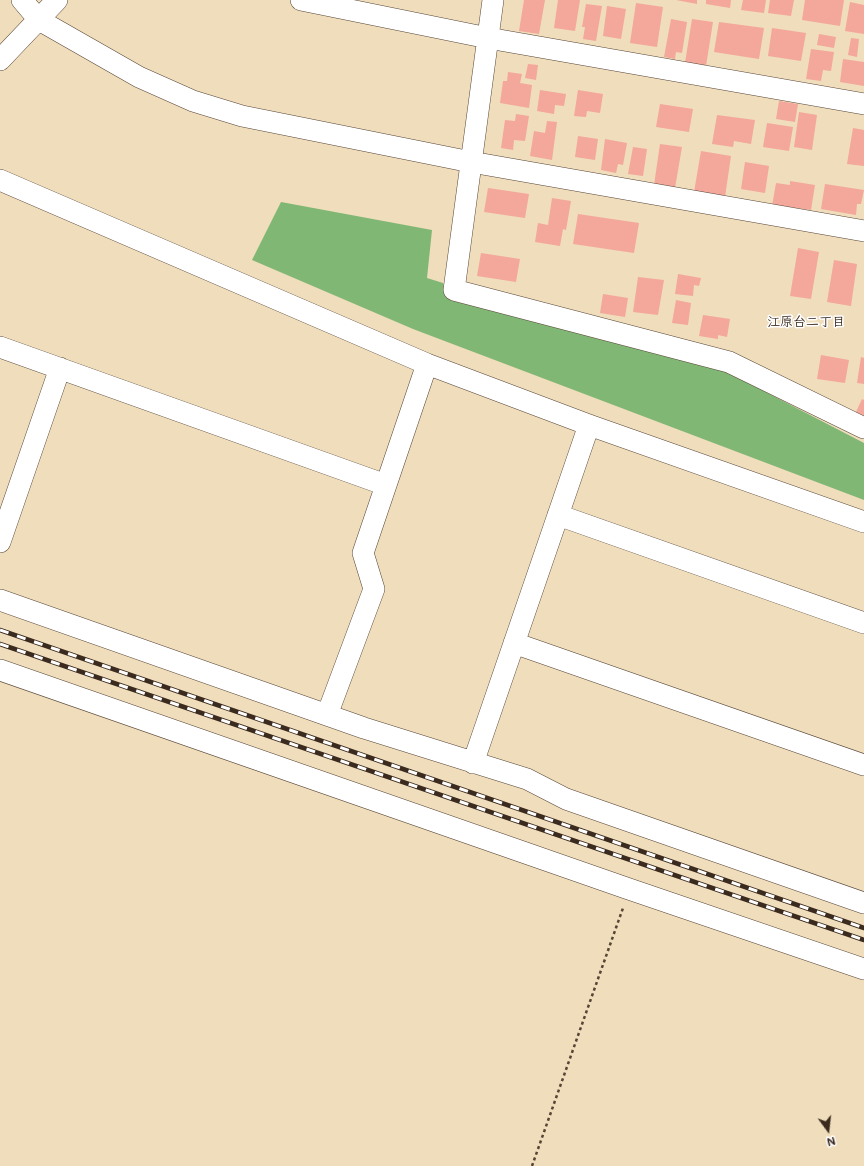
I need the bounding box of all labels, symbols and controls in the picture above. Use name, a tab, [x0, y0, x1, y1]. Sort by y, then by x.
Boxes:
district label: 江原台二丁目	[767, 314, 845, 330]
north arrow	[808, 1110, 848, 1150]
text: N	[825, 1134, 837, 1150]

